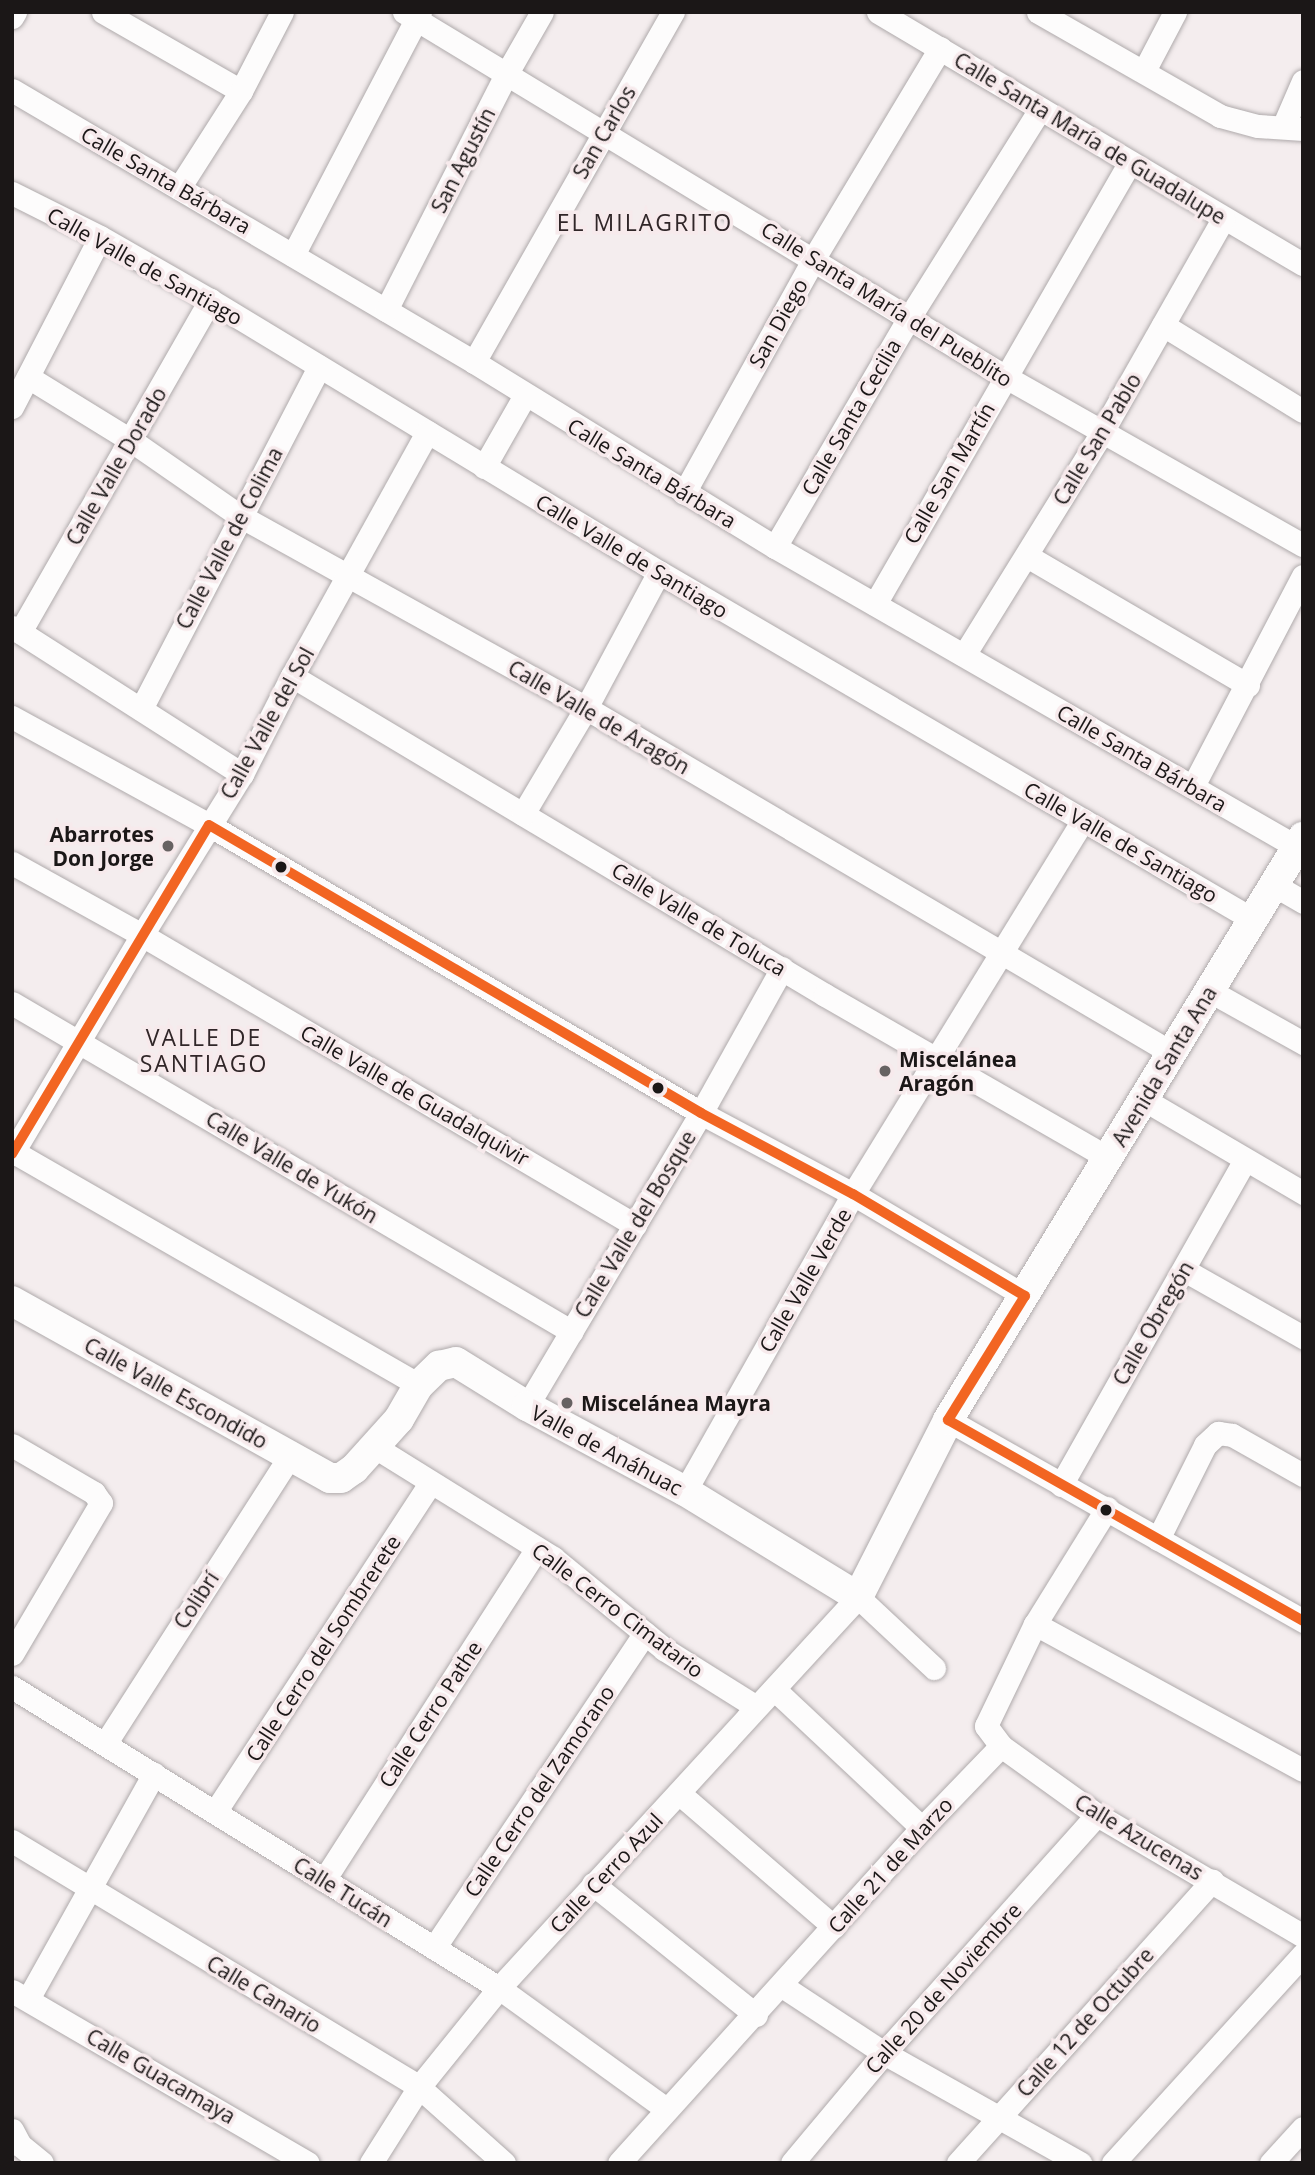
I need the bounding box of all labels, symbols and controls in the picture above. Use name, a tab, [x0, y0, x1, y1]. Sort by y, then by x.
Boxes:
street label: Calle Santa María de Guadalupe	[950, 47, 1230, 229]
street label: San Carlos	[567, 81, 641, 183]
street label: San Agustín	[426, 103, 500, 217]
street label: Calle Santa Bárbara	[77, 121, 255, 239]
street label: Calle Valle de Santiago	[43, 202, 247, 330]
district label: EL MILAGRITO	[558, 208, 732, 236]
street label: Calle Santa María del Pueblito	[757, 216, 1017, 392]
street label: San Diego	[743, 274, 813, 372]
street label: Calle Santa Cecilia	[796, 334, 906, 500]
street label: Calle San Pablo	[1048, 369, 1146, 509]
street label: Calle Valle Dorado	[60, 382, 172, 550]
street label: Calle San Martín	[898, 398, 1000, 548]
street label: Calle Santa Bárbara	[563, 413, 741, 533]
street label: Calle Valle de Colima	[170, 443, 288, 633]
street label: Calle Valle de Santiago	[531, 489, 733, 623]
street label: Calle Valle del Sol	[215, 643, 319, 803]
street label: Calle Valle de Aragón	[504, 655, 694, 779]
street label: Calle Santa Bárbara	[1053, 699, 1231, 817]
street label: Calle Valle de Santiago	[1020, 776, 1222, 908]
place label: Abarrotes Don Jorge	[50, 821, 154, 871]
marker: Abarrotes Don Jorge	[160, 838, 176, 854]
street label: Calle Valle de Toluca	[607, 857, 791, 981]
unlabelled marker	[274, 860, 288, 874]
street label: Avenida Santa Ana	[1106, 981, 1222, 1151]
street label: Calle Valle de Guadalquivir	[296, 1019, 534, 1171]
district label: VALLE DE SANTIAGO	[141, 1023, 267, 1077]
place label: Miscelánea Aragón	[899, 1046, 1017, 1096]
marker: Miscelánea Aragón	[877, 1063, 893, 1079]
unlabelled marker	[651, 1081, 665, 1095]
street label: Calle Valle de Yukón	[201, 1106, 383, 1228]
street label: Calle Valle del Bosque	[569, 1126, 701, 1322]
street label: Calle Valle Verde	[754, 1203, 856, 1357]
street label: Calle Obregón	[1107, 1256, 1199, 1390]
street label: Calle Valle Escondido	[80, 1332, 272, 1454]
place label: Miscelánea Mayra	[581, 1390, 771, 1416]
marker: Miscelánea Mayra	[559, 1395, 575, 1411]
street label: Valle de Anáhuac	[527, 1400, 687, 1500]
unlabelled marker	[1099, 1503, 1113, 1517]
street label: Calle Cerro del Sombrerete	[240, 1530, 406, 1766]
street label: Calle Cerro Cimatario	[527, 1537, 709, 1683]
street label: Colibrí	[168, 1567, 224, 1633]
street label: Calle Cerro Pathe	[373, 1636, 487, 1792]
street label: Calle Cerro del Zamorano	[459, 1680, 619, 1902]
street label: Calle Azucenas	[1070, 1789, 1208, 1885]
street label: Calle 21 de Marzo	[822, 1792, 958, 1938]
street label: Calle Cerro Azul	[544, 1808, 668, 1938]
street label: Calle Tucán	[289, 1852, 397, 1932]
street label: Calle 20 de Noviembre	[860, 1897, 1026, 2079]
street label: Calle 12 de Octubre	[1011, 1942, 1159, 2102]
street label: Calle Canario	[202, 1950, 326, 2038]
street label: Calle Guacamaya	[82, 2023, 240, 2129]

